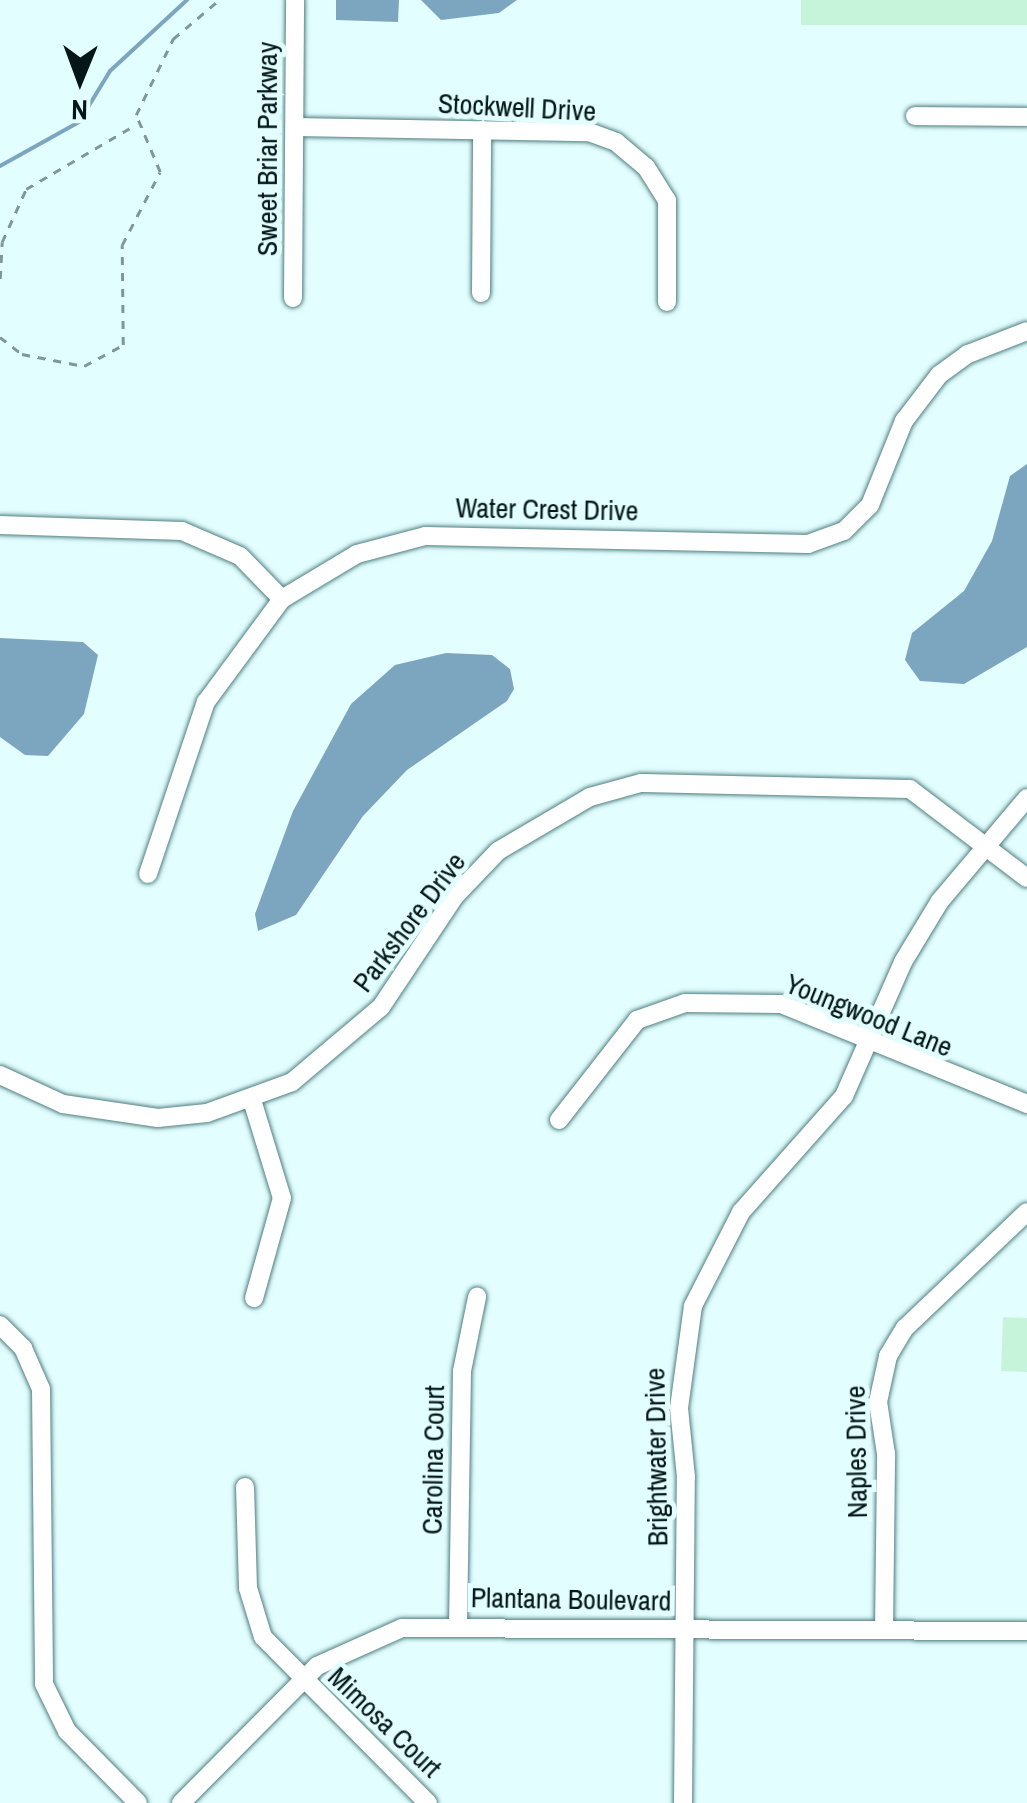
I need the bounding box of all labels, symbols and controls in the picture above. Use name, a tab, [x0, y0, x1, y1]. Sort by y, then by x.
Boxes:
north arrow	[30, 30, 130, 130]
street label: Sweet Briar Parkway	[250, 42, 284, 256]
street label: Stockwell Drive	[437, 86, 597, 128]
text: N	[71, 91, 88, 129]
street label: Water Crest Drive	[455, 491, 639, 527]
street label: Parkshore Drive	[346, 846, 472, 998]
street label: Youngwood Lane	[781, 966, 957, 1064]
street label: Brightwater Drive	[638, 1367, 674, 1547]
street label: Carolina Court	[415, 1385, 451, 1535]
street label: Naples Drive	[838, 1385, 874, 1519]
street label: Plantana Boulevard	[471, 1580, 671, 1618]
street label: Mimosa Court	[321, 1660, 449, 1784]

